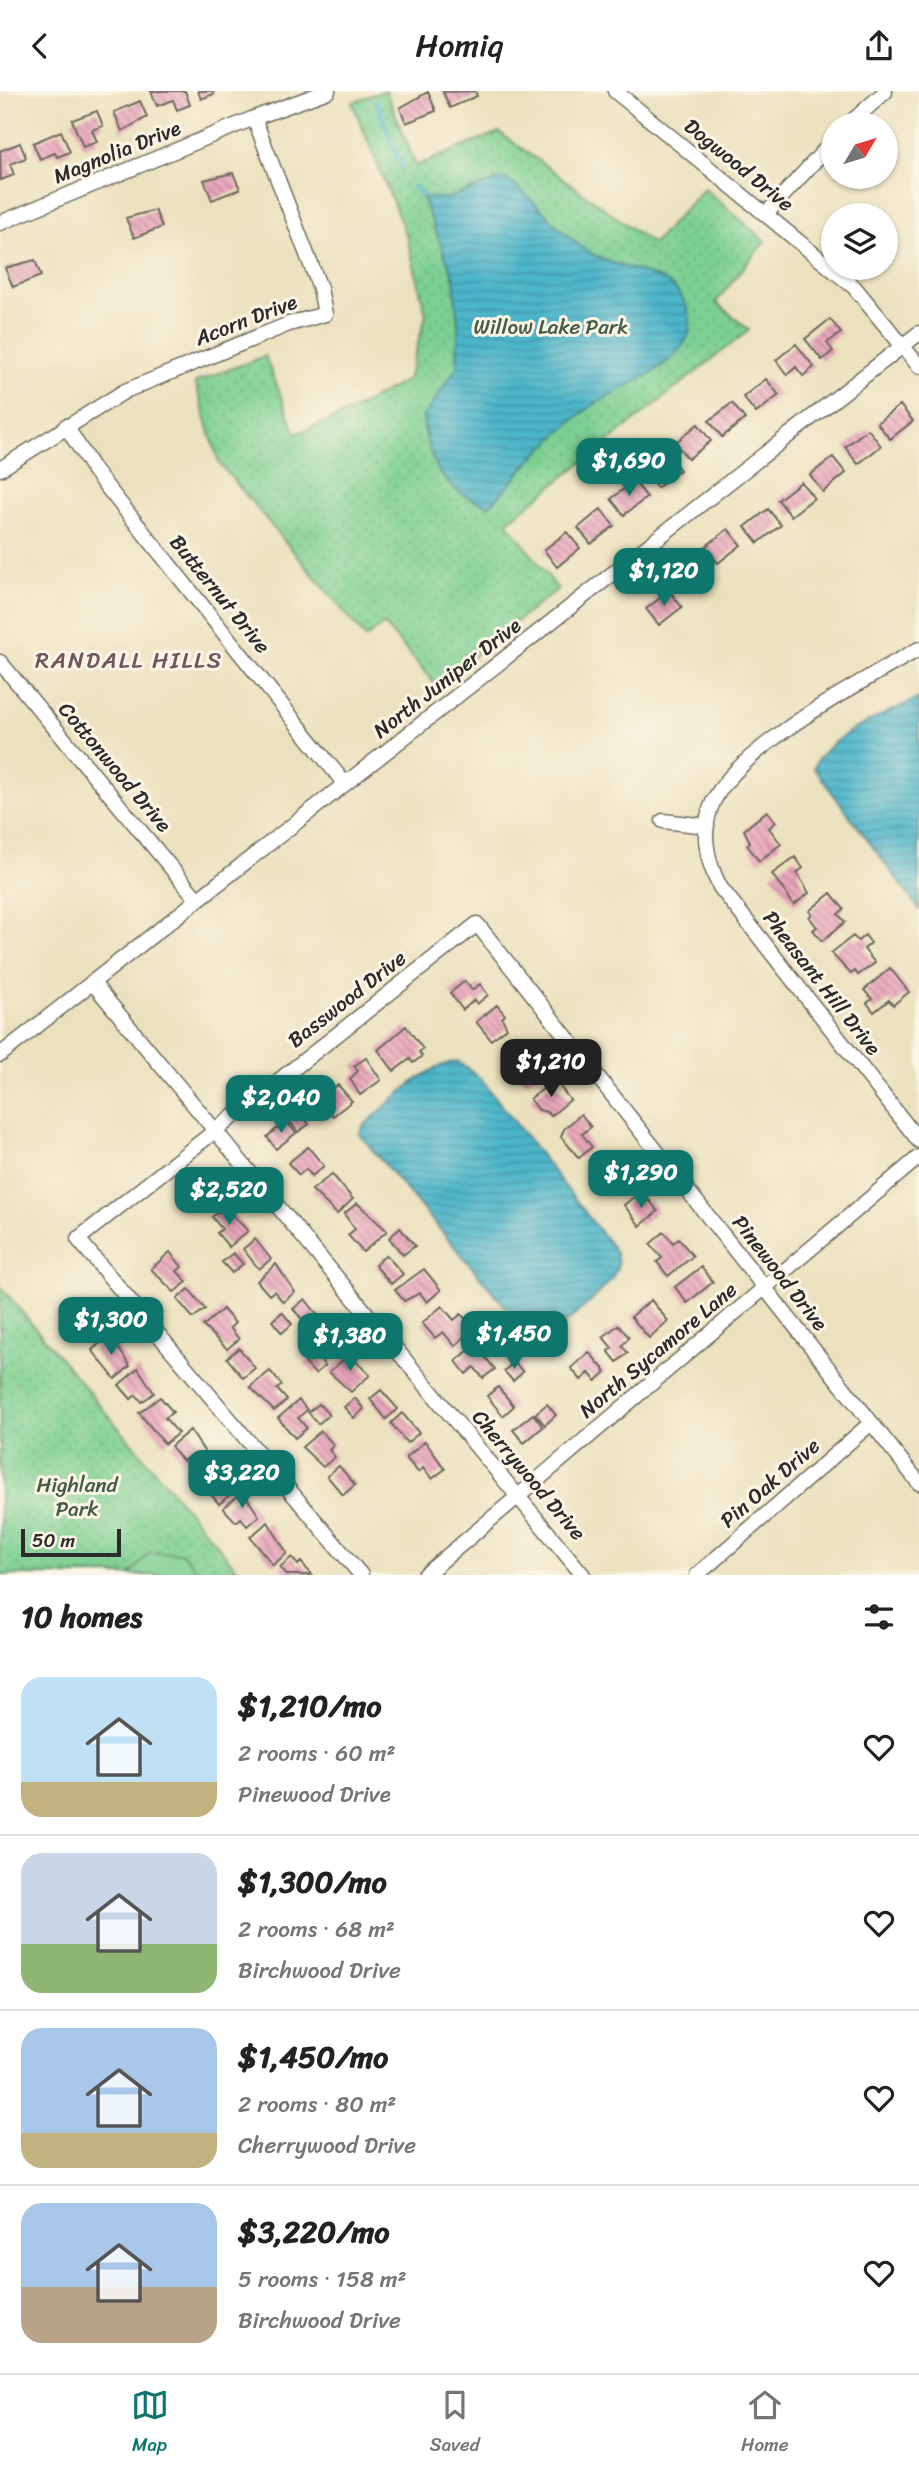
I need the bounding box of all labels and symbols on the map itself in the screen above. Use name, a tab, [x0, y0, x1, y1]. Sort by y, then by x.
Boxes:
street label: Dogwood Drive	[675, 108, 803, 222]
street label: Magnolia Drive	[47, 109, 187, 195]
north arrow	[821, 112, 898, 189]
street label: Acorn Drive	[188, 283, 303, 357]
park label: Willow Lake Park	[474, 308, 628, 346]
pin: $1,690	[572, 439, 686, 498]
street label: Butternut Drive	[160, 526, 281, 663]
pin: $1,120	[607, 549, 721, 608]
street label: North Juniper Drive	[364, 607, 530, 749]
district label: RANDALL HILLS	[35, 640, 223, 681]
street label: Cottonwood Drive	[48, 693, 182, 841]
street label: Pheasant Hill Drive	[753, 902, 891, 1064]
street label: Basswood Drive	[279, 940, 415, 1058]
pin: $1,210	[494, 1039, 608, 1099]
pin: $2,040	[224, 1075, 338, 1135]
pin: $1,290	[584, 1151, 698, 1210]
pin: $2,520	[172, 1167, 286, 1227]
street label: Pinewood Drive	[722, 1206, 838, 1340]
street label: North Sycamore Lane	[570, 1272, 746, 1428]
pin: $1,300	[54, 1297, 168, 1357]
pin: $1,450	[457, 1311, 571, 1371]
pin: $1,380	[293, 1313, 407, 1373]
street label: Cherrywood Drive	[462, 1400, 596, 1550]
street label: Pin Oak Drive	[711, 1428, 829, 1538]
pin: $3,220	[185, 1451, 299, 1510]
park label: Highland Park	[36, 1466, 120, 1528]
scale bar	[21, 1526, 121, 1558]

